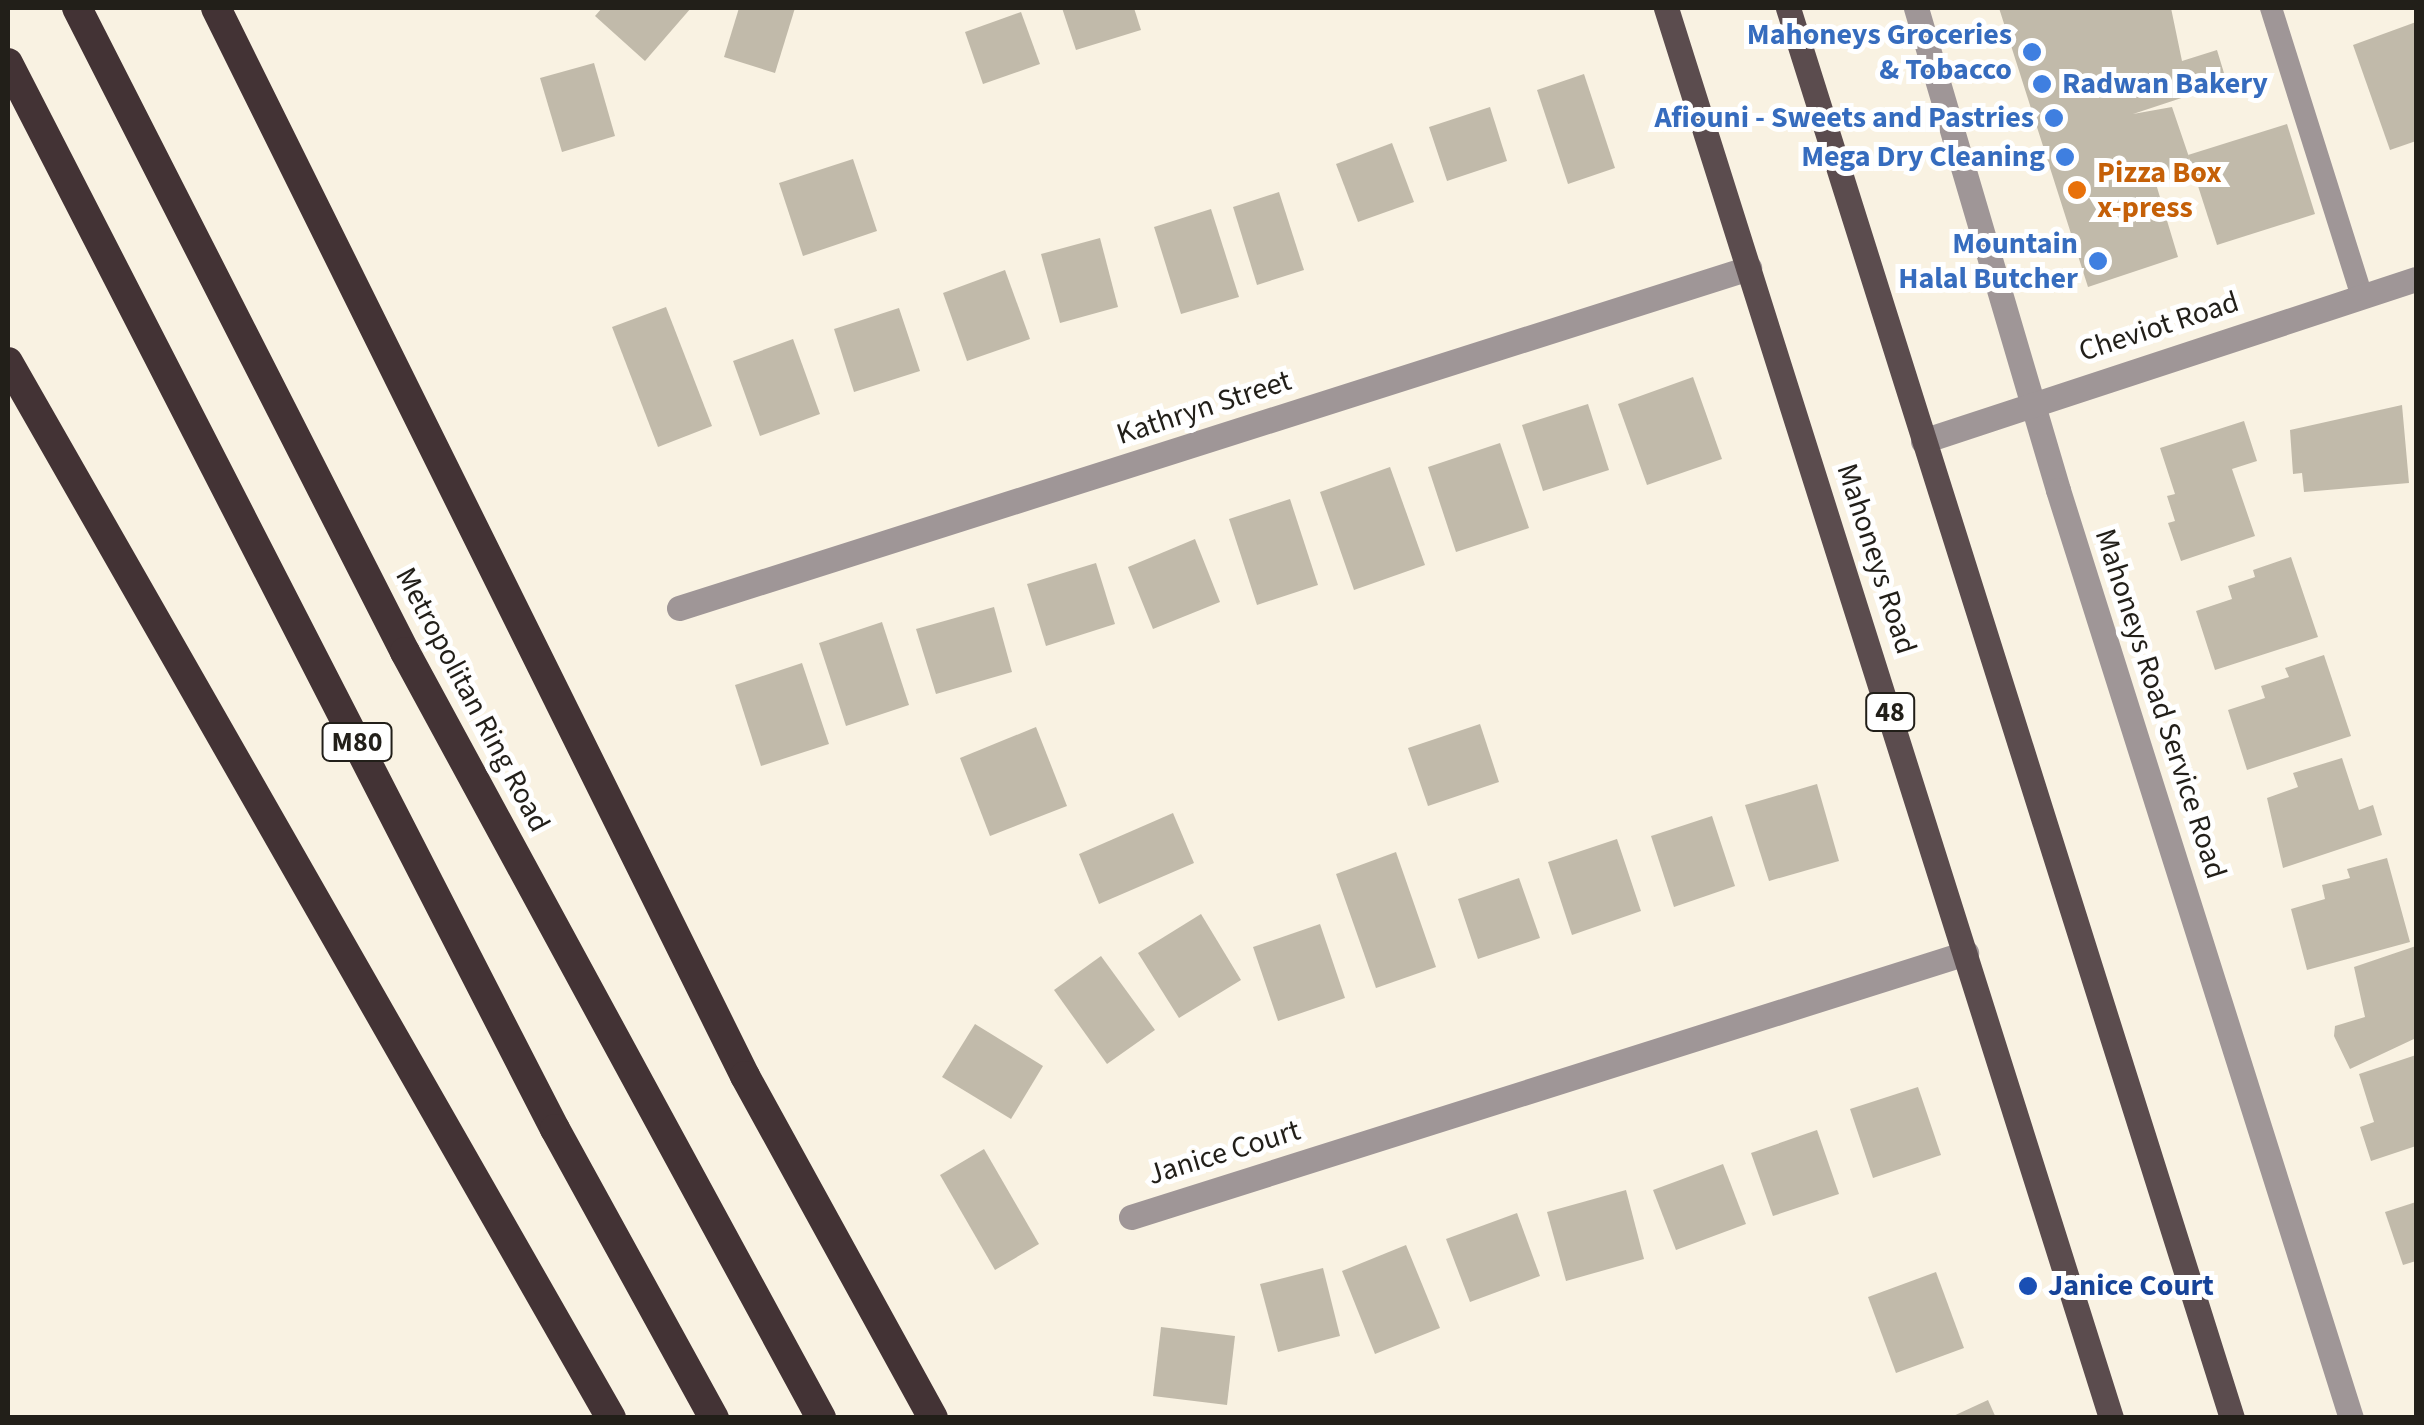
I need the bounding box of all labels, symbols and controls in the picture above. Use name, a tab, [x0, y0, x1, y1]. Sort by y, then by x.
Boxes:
place label: Mahoneys Groceries & Tobacco	[1747, 17, 2012, 88]
marker: Mahoneys Groceries & Tobacco	[2021, 41, 2043, 63]
place label: Radwan Bakery	[2062, 66, 2268, 102]
marker: Radwan Bakery	[2031, 73, 2053, 95]
place label: Afiouni - Sweets and Pastries	[1654, 100, 2034, 136]
marker: Afiouni - Sweets and Pastries	[2043, 107, 2065, 129]
place label: Mega Dry Cleaning	[1801, 139, 2045, 175]
marker: Mega Dry Cleaning	[2054, 146, 2076, 168]
place label: Pizza Box x-press	[2097, 155, 2222, 226]
marker: Pizza Box x-press	[2066, 179, 2088, 201]
place label: Mountain Halal Butcher	[1898, 226, 2078, 296]
marker: Mountain Halal Butcher	[2087, 250, 2109, 272]
street label: Cheviot Road	[2074, 284, 2244, 370]
street label: Kathryn Street	[1112, 363, 1296, 453]
street label: Mahoneys Road	[1828, 459, 1924, 659]
street label: Mahoneys Road Service Road	[2086, 525, 2234, 883]
street label: Metropolitan Ring Road	[387, 562, 557, 838]
road number: 48	[1865, 689, 1915, 735]
road number: M80	[320, 719, 394, 765]
street label: Janice Court	[1143, 1113, 1305, 1193]
place label: Janice Court	[2048, 1268, 2214, 1304]
marker: Janice Court	[2017, 1275, 2039, 1297]

